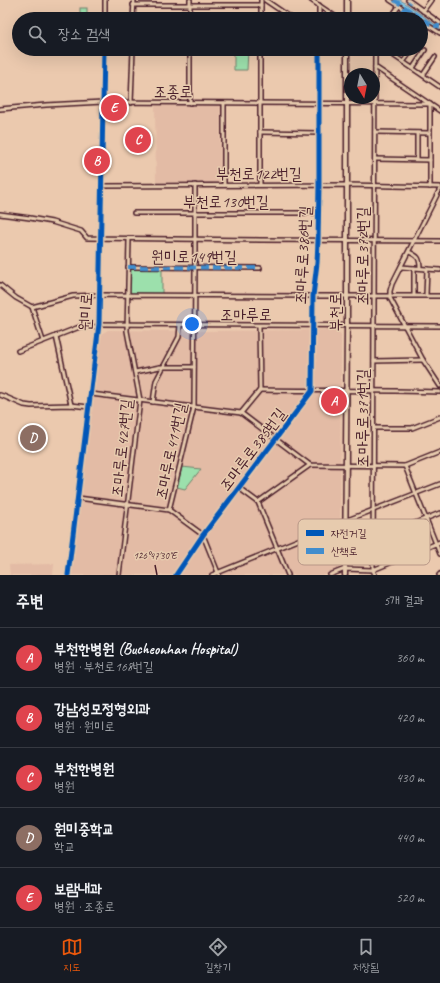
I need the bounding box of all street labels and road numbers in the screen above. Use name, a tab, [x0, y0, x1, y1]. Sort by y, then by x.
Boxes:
street label: 조종로	[154, 82, 192, 102]
street label: 부천로122번길	[216, 164, 302, 184]
street label: 부천로130번길	[183, 192, 269, 212]
street label: 조마루로386번길	[290, 205, 316, 305]
street label: 조마루로372번길	[353, 206, 373, 305]
street label: 원미로149번길	[151, 247, 237, 267]
street label: 원미로	[75, 292, 97, 332]
street label: 부천로	[326, 293, 346, 331]
street label: 조마루로	[220, 305, 272, 325]
street label: 조마루로371번길	[353, 368, 373, 467]
street label: 조마루로427번길	[107, 398, 137, 498]
street label: 조마루로411번길	[151, 401, 191, 502]
street label: 조마루로385번길	[215, 404, 291, 495]

